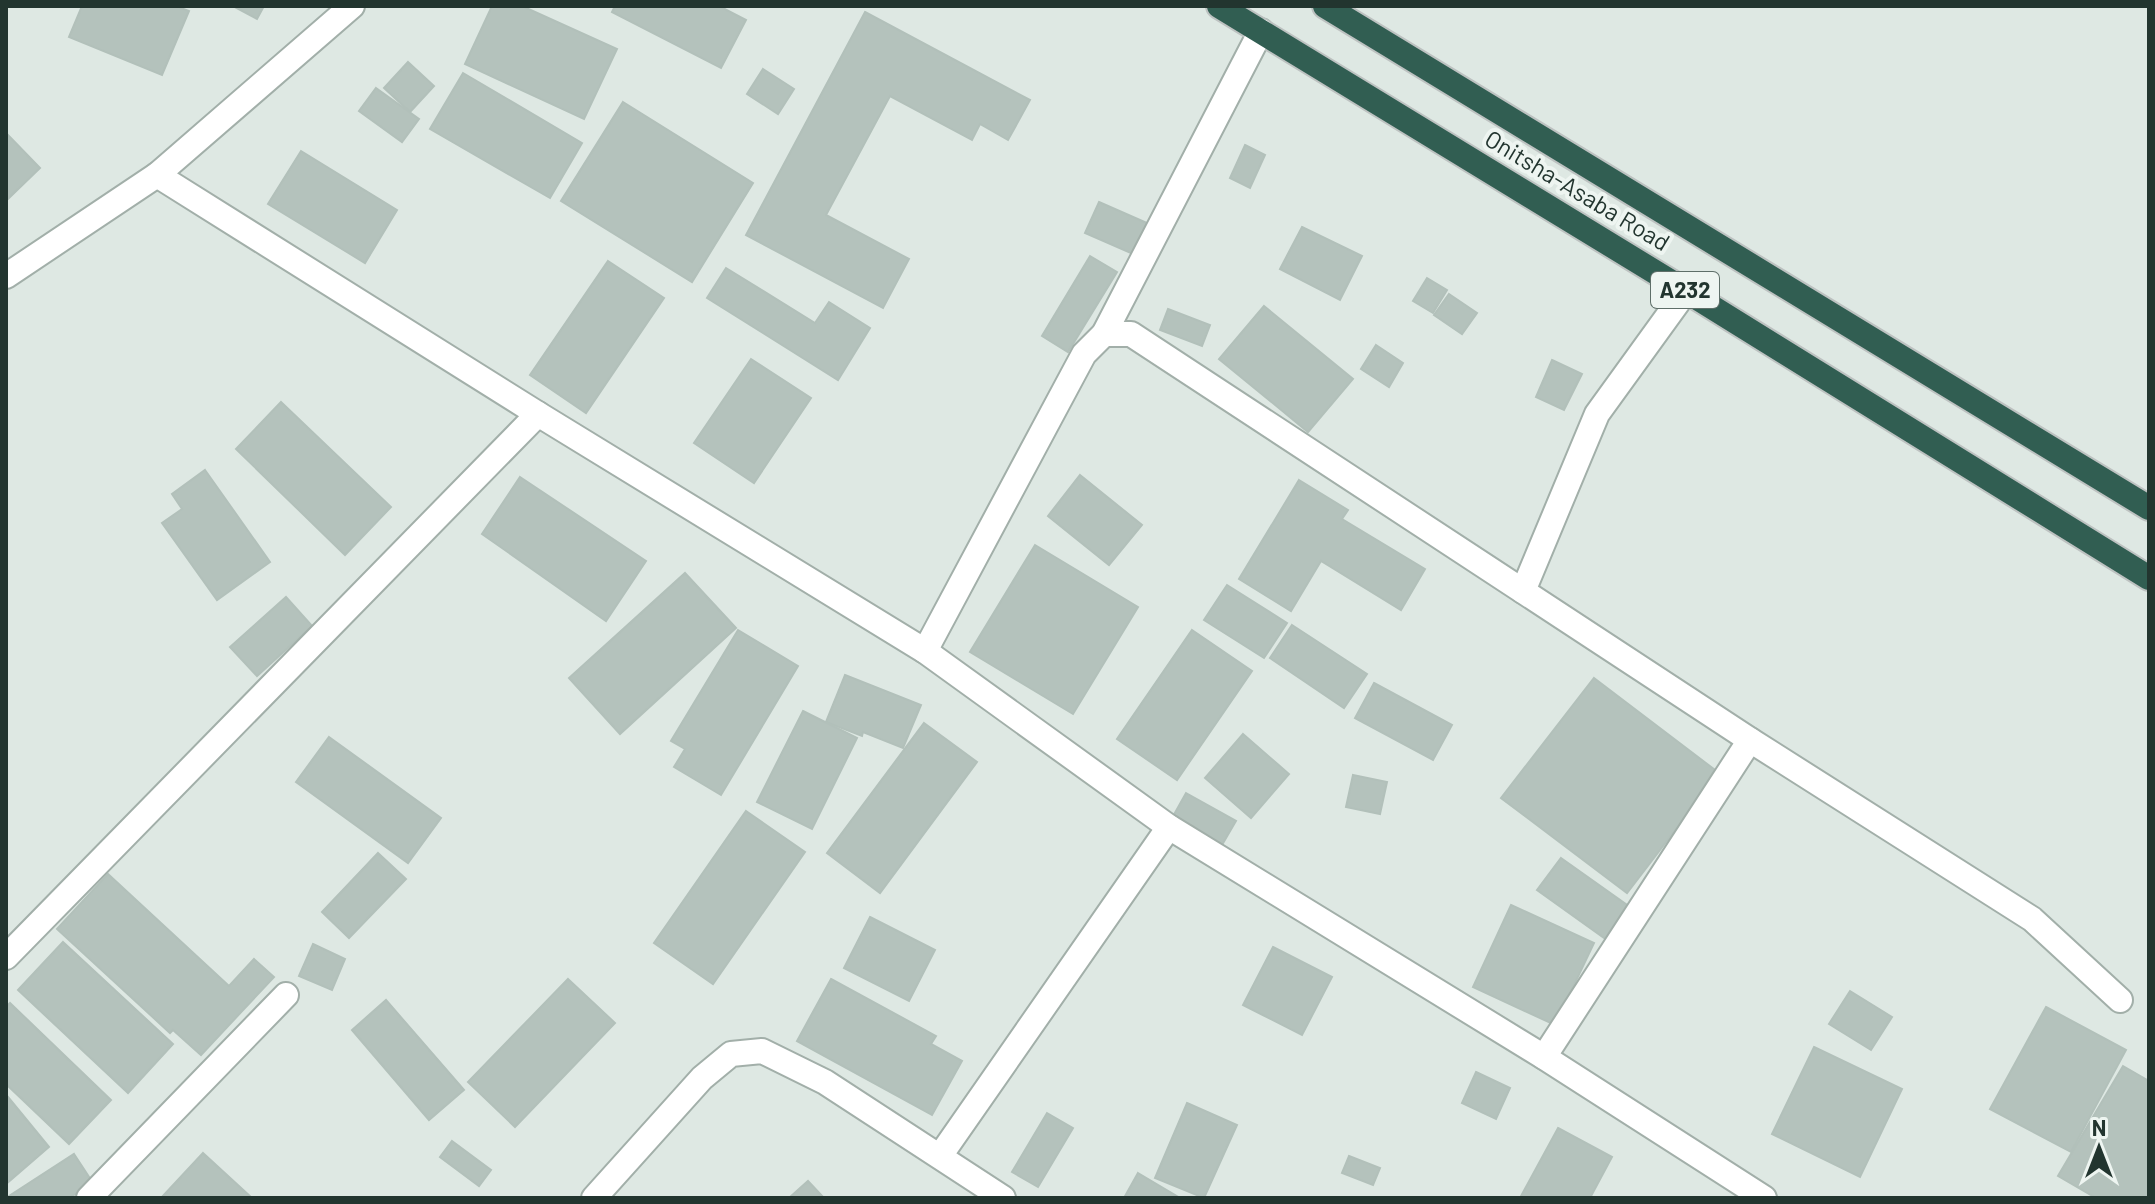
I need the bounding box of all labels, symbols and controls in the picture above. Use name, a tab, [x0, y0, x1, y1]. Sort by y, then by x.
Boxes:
street label: Onitsha-Asaba Road	[1480, 123, 1675, 256]
road number: A232	[1651, 272, 1719, 308]
north arrow	[2059, 1108, 2139, 1188]
text: N	[2092, 1114, 2106, 1140]

